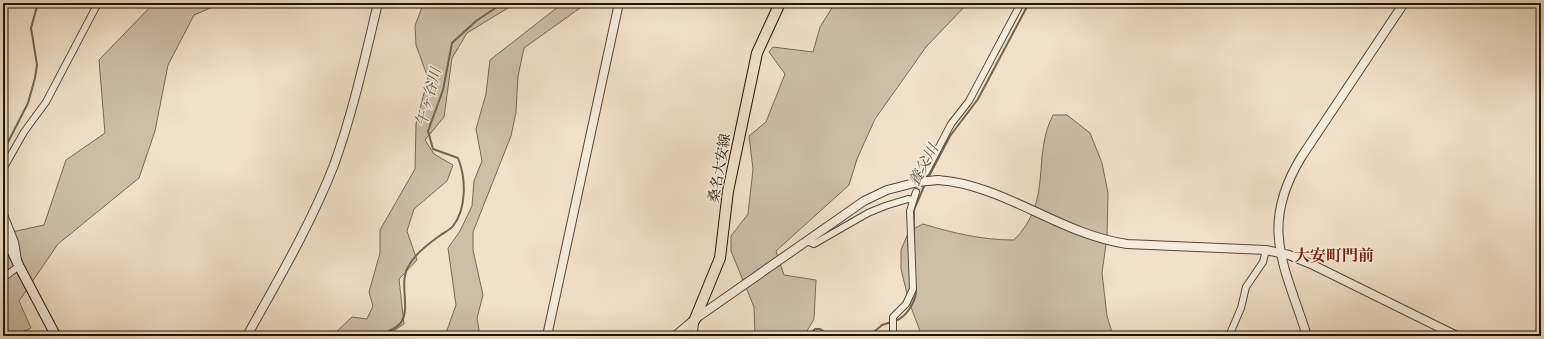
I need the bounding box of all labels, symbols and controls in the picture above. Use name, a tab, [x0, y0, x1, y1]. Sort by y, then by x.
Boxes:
water label: 午ヶ谷川	[410, 63, 446, 129]
street label: 桑名大安線	[703, 132, 735, 204]
water label: 養父川	[903, 138, 944, 190]
district label: 大安町門前	[1294, 243, 1374, 267]

